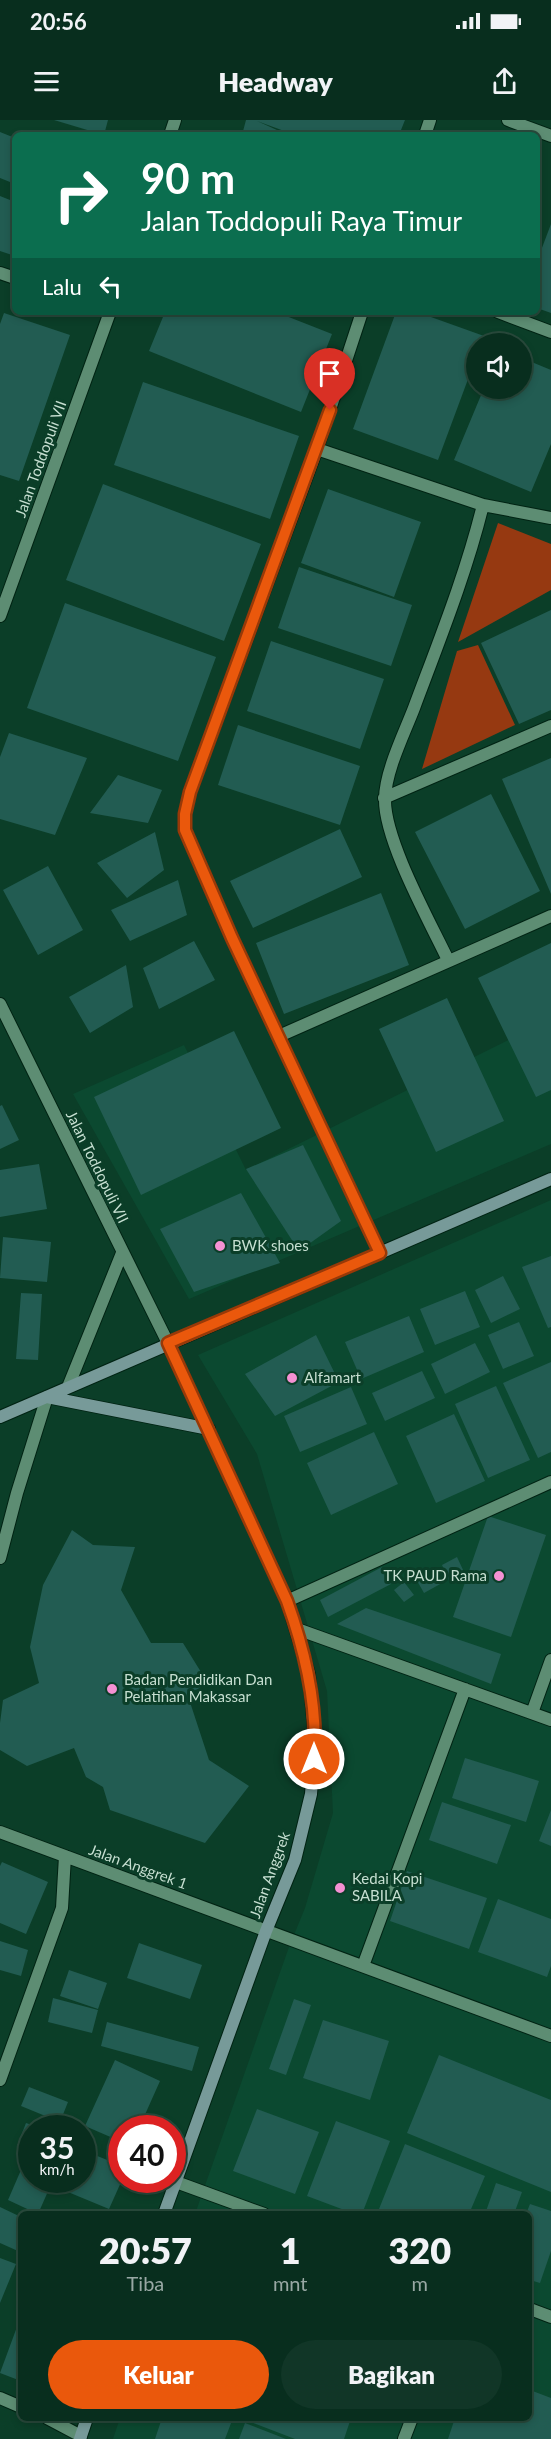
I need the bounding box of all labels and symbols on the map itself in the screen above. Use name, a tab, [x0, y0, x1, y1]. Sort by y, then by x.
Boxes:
pin	[304, 348, 355, 410]
street label: Jalan Toddopuli VII	[11, 398, 70, 519]
street label: Jalan Toddopuli VII	[63, 1107, 133, 1226]
place label: BWK shoes	[232, 1236, 309, 1254]
marker: BWK shoes	[213, 1239, 227, 1253]
place label: Alfamart	[304, 1368, 362, 1386]
marker: Alfamart	[285, 1371, 299, 1385]
place label: TK PAUD Rama	[383, 1566, 487, 1584]
marker: TK PAUD Rama	[492, 1569, 506, 1583]
place label: Badan Pendidikan Dan Pelatihan Makassar	[124, 1670, 272, 1705]
marker: Badan Pendidikan Dan Pelatihan Makassar	[105, 1682, 119, 1696]
position arrow	[282, 1727, 346, 1791]
street label: Jalan Anggrek	[245, 1828, 293, 1920]
street label: Jalan Anggrek 1	[87, 1840, 190, 1892]
place label: Kedai Kopi SABILA	[352, 1869, 422, 1904]
marker: Kedai Kopi SABILA	[333, 1881, 347, 1895]
speed limit sign: 40	[108, 2115, 186, 2193]

